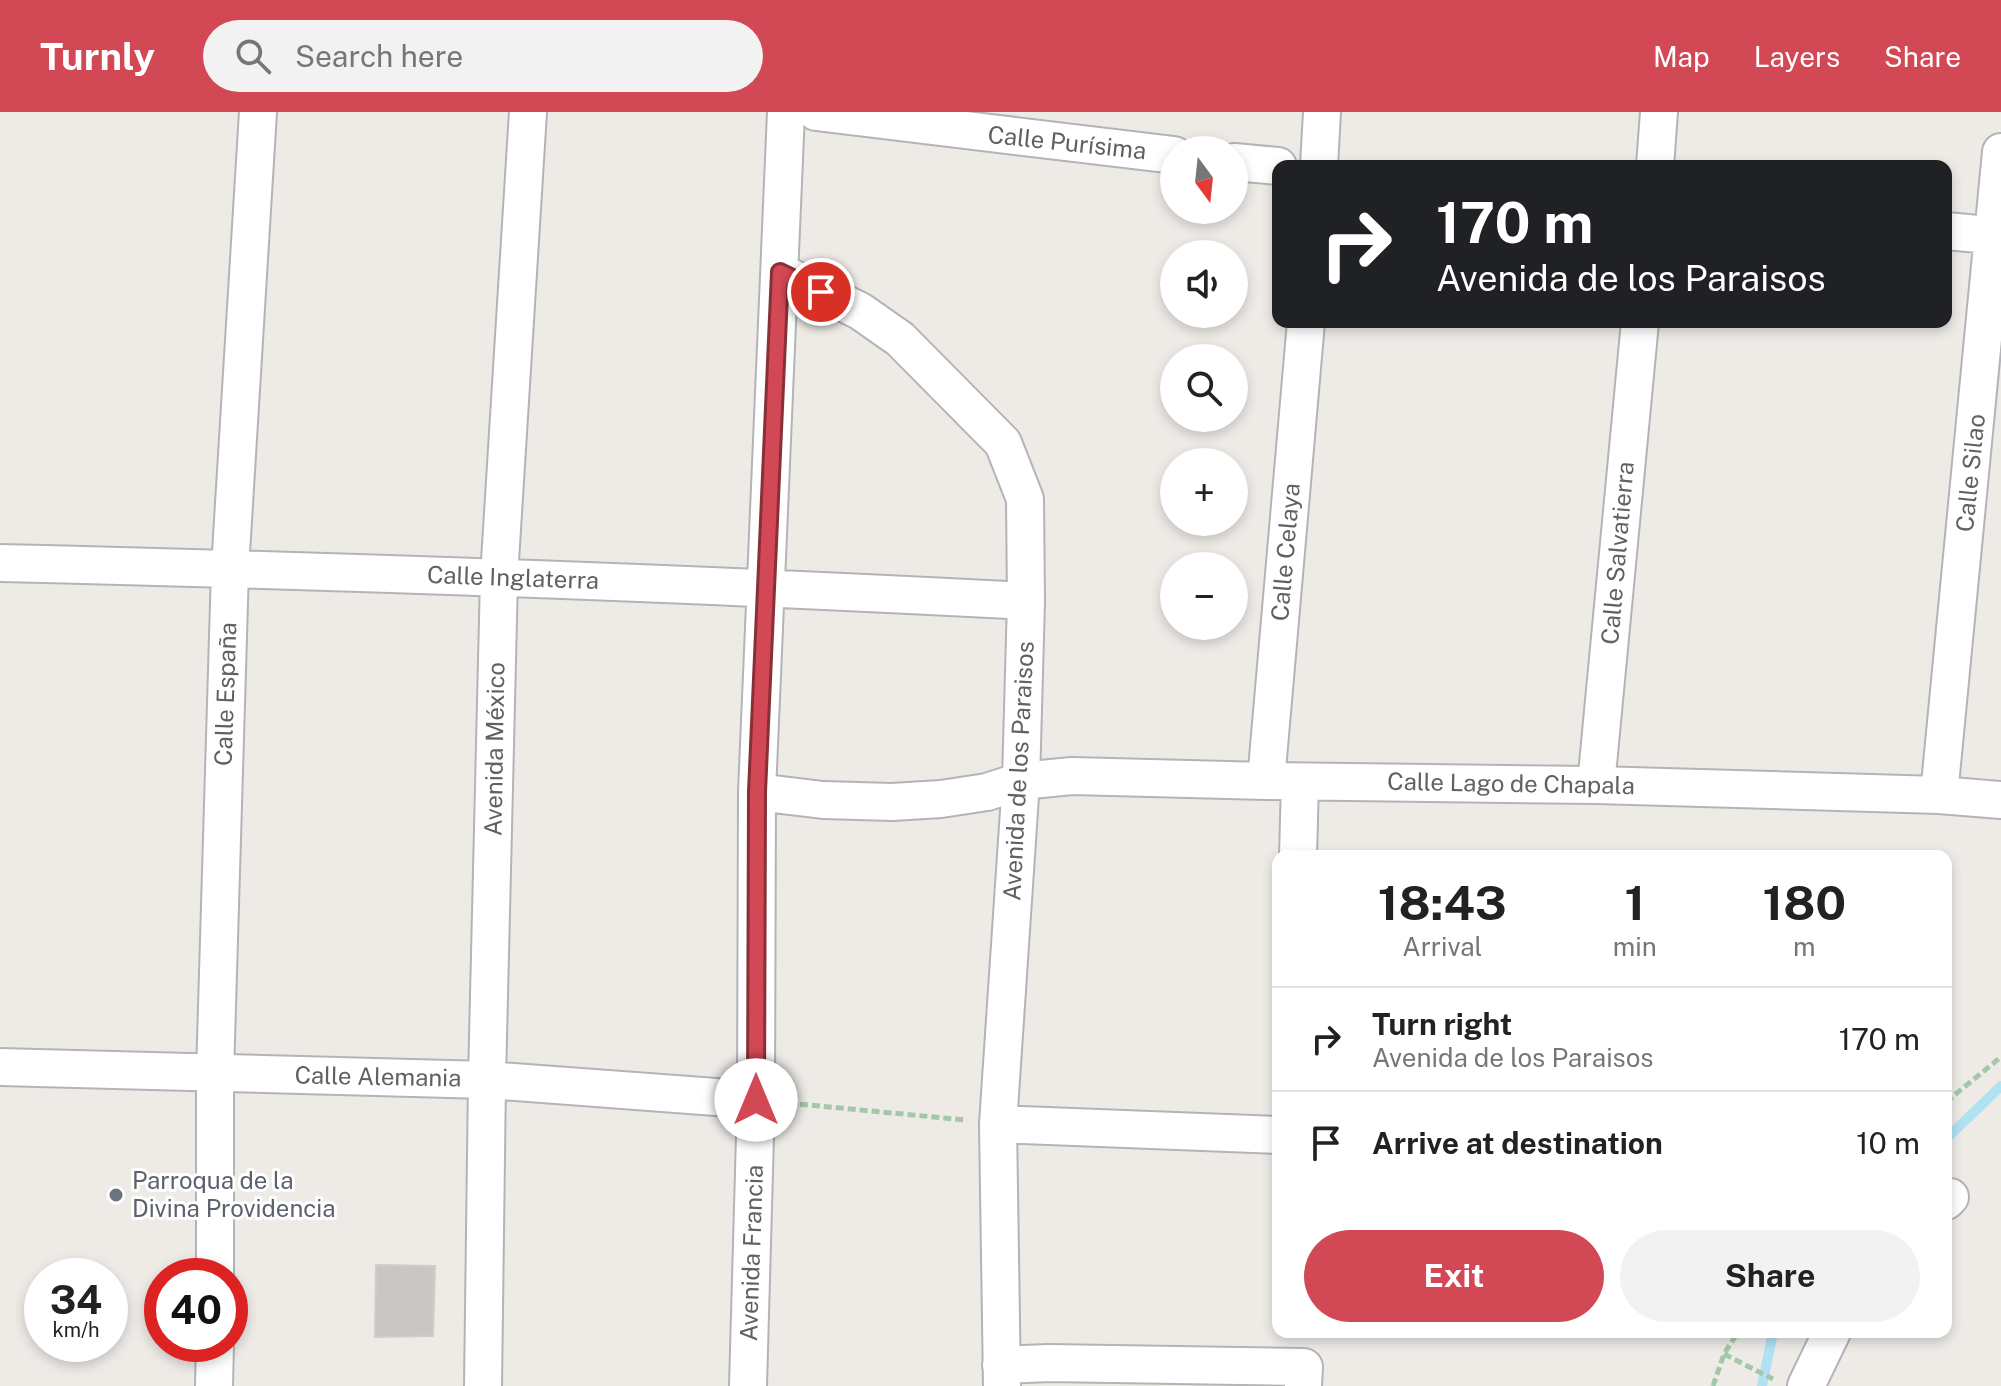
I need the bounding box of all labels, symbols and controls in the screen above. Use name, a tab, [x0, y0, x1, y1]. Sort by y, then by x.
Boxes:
search box	[203, 20, 763, 92]
text: Turnly	[40, 34, 155, 79]
icon: search	[231, 34, 275, 78]
text: Search here	[295, 38, 463, 74]
text: Map	[1653, 40, 1710, 73]
text: Layers	[1754, 40, 1840, 73]
text: Share	[1884, 40, 1961, 73]
street label: Calle Purísima	[986, 120, 1148, 164]
north arrow	[1160, 136, 1248, 224]
map controls	[1160, 136, 1248, 640]
text: 170 m	[1436, 190, 1593, 256]
icon: right	[1304, 192, 1408, 296]
button: sound	[1160, 240, 1248, 328]
text: Avenida de los Paraisos	[1436, 257, 1826, 299]
pin	[787, 258, 855, 326]
icon: arrive	[799, 270, 843, 314]
button: search	[1160, 344, 1248, 432]
street label: Calle Silao	[1950, 412, 1990, 533]
button: +	[1160, 448, 1248, 536]
street label: Calle Salvatierra	[1595, 460, 1639, 646]
street label: Calle Celaya	[1265, 482, 1305, 622]
button: −	[1160, 552, 1248, 640]
street label: Calle Inglaterra	[427, 560, 600, 594]
street label: Calle España	[209, 622, 242, 766]
street label: Avenida de los Paraisos	[997, 640, 1039, 901]
street label: Avenida México	[478, 662, 510, 836]
street label: Calle Lago de Chapala	[1387, 767, 1635, 799]
text: 18:43	[1378, 874, 1507, 931]
text: 1	[1624, 874, 1645, 931]
text: 180	[1763, 874, 1846, 931]
text: Arrival	[1402, 931, 1482, 962]
text: min	[1613, 931, 1657, 962]
text: m	[1793, 931, 1816, 962]
text: Turn right	[1372, 1006, 1512, 1042]
icon: right	[1304, 1017, 1348, 1061]
text: 170 m	[1839, 1021, 1920, 1057]
text: Avenida de los Paraisos	[1372, 1042, 1654, 1073]
position arrow	[714, 1058, 798, 1142]
street label: Calle Alemania	[294, 1061, 462, 1091]
icon: arrive	[1304, 1121, 1348, 1165]
text: Arrive at destination	[1372, 1125, 1663, 1161]
text: 10 m	[1856, 1125, 1920, 1161]
street label: Avenida Francia	[734, 1164, 768, 1342]
place label: Parroqua de la Divina Providencia	[132, 1166, 335, 1222]
marker: Parroqua de la Divina Providencia	[107, 1186, 125, 1204]
button: Exit	[1304, 1230, 1604, 1322]
button: Share	[1620, 1230, 1920, 1322]
speed limit sign: 40	[144, 1258, 248, 1362]
text: 34	[50, 1276, 102, 1323]
text: km/h	[52, 1318, 100, 1342]

